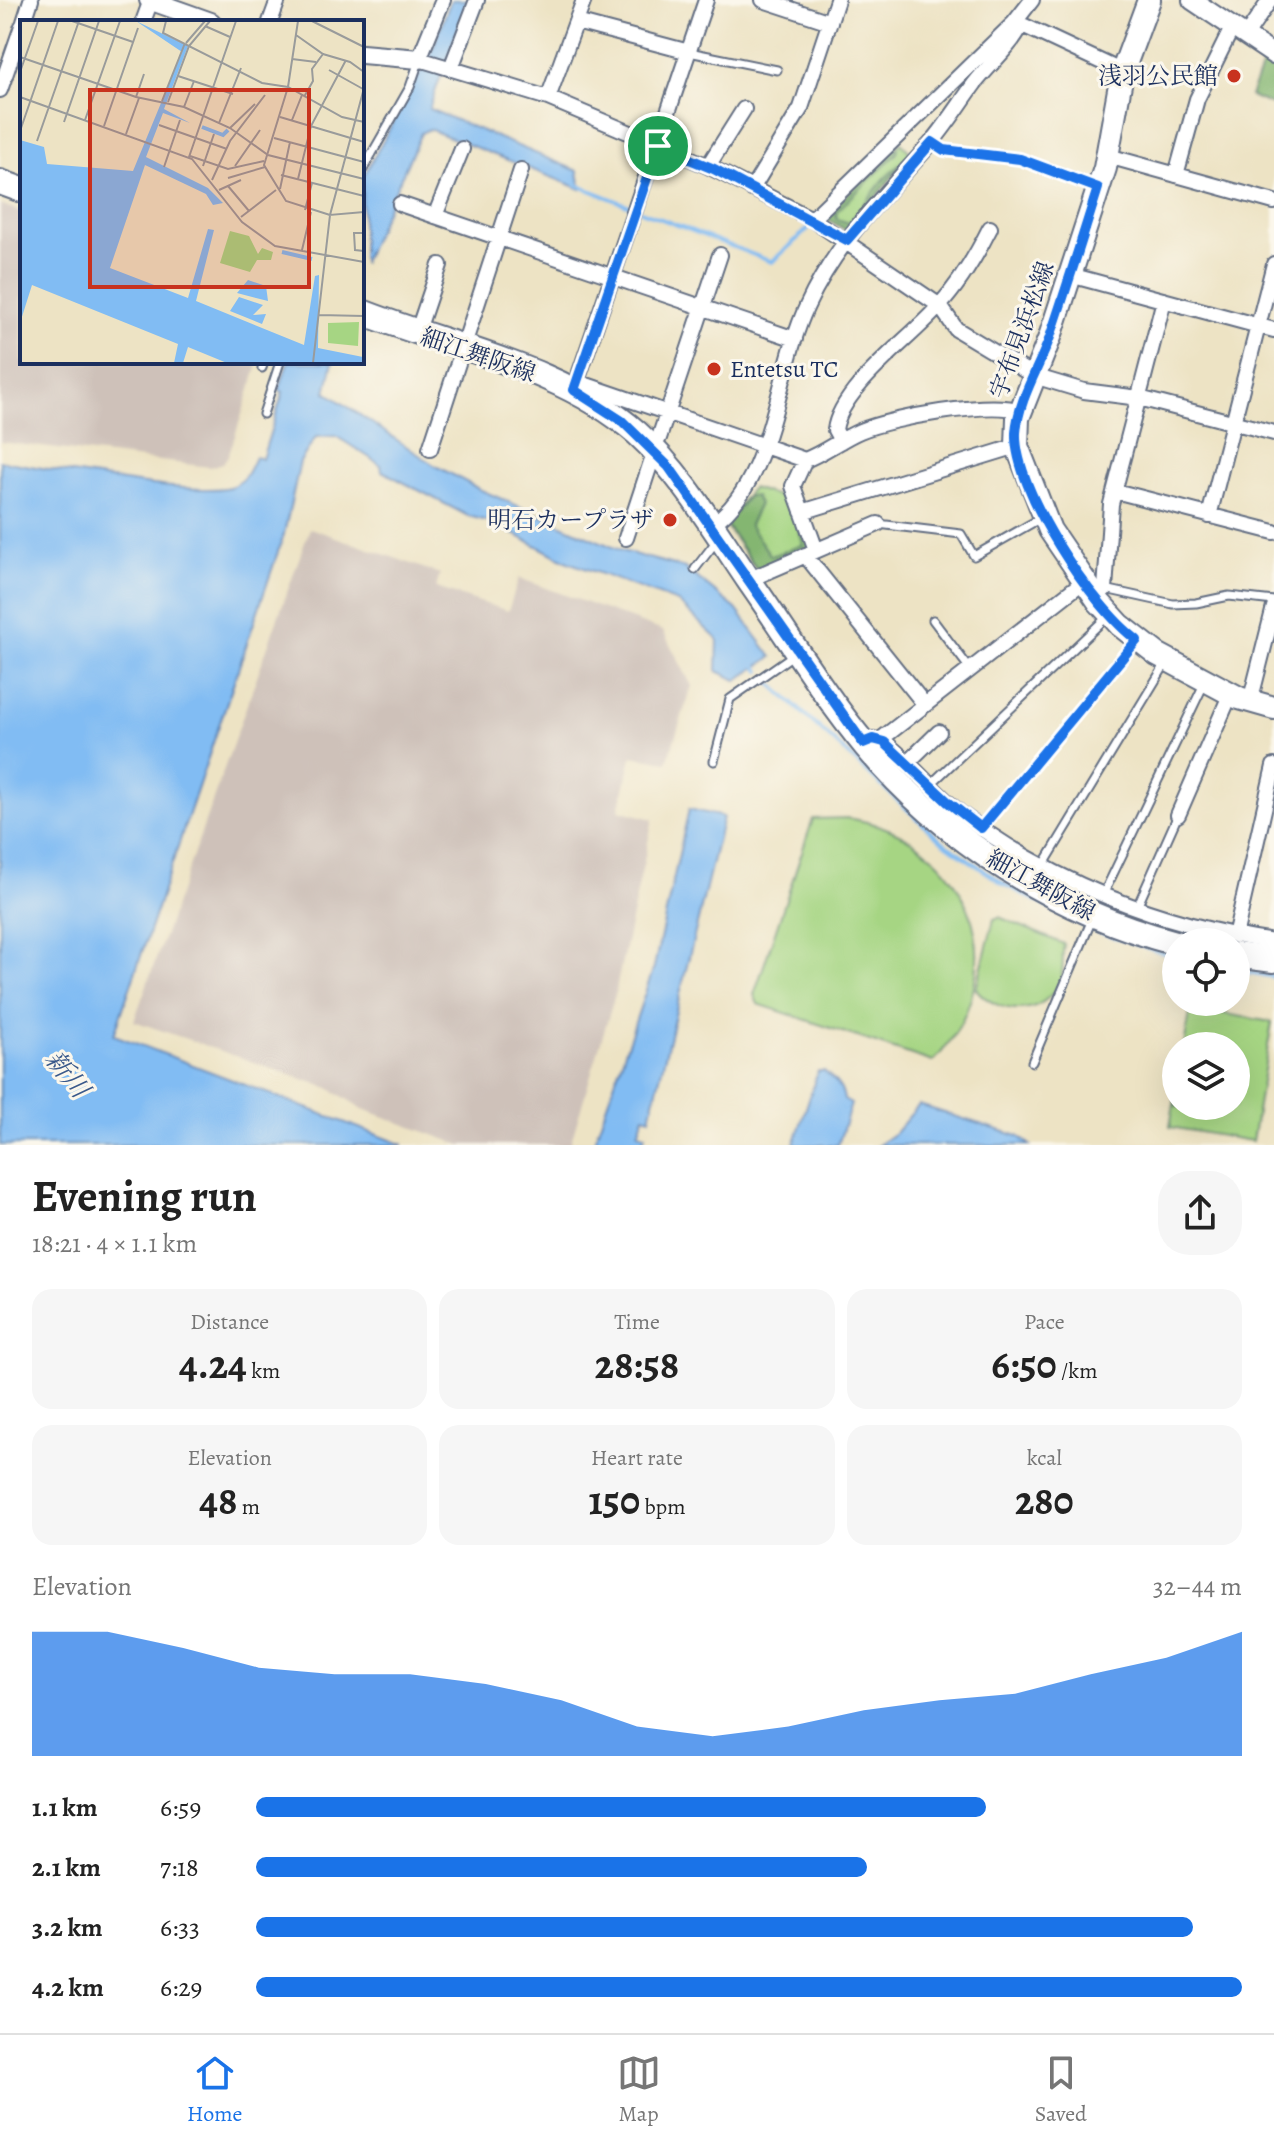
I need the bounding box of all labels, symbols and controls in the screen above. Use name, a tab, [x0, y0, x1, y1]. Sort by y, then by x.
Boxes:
inset map	[20, 20, 364, 364]
place label: 浅羽公民館	[1098, 60, 1218, 92]
marker: 浅羽公民館	[1225, 67, 1243, 85]
pin	[624, 112, 692, 180]
icon: arrive	[636, 124, 680, 168]
street label: 宇布見浜松線	[982, 257, 1062, 403]
street label: 細江舞阪線	[416, 320, 540, 390]
place label: Entetsu TC	[730, 353, 838, 385]
marker: Entetsu TC	[705, 360, 723, 378]
place label: 明石カープラザ	[487, 504, 654, 536]
marker: 明石カープラザ	[661, 511, 679, 529]
street label: 細江舞阪線	[981, 842, 1101, 928]
map controls	[1162, 928, 1250, 1120]
button: locate	[1162, 928, 1250, 1016]
button: layers	[1162, 1032, 1250, 1120]
water label: 新川	[37, 1043, 99, 1108]
text: Evening run	[32, 1166, 257, 1226]
button: share	[1158, 1171, 1242, 1255]
text: 18:21 · 4 × 1.1 km	[32, 1226, 197, 1261]
text: Distance	[190, 1307, 269, 1337]
text: Time	[614, 1307, 660, 1337]
text: Pace	[1024, 1307, 1065, 1337]
text: 4.24	[179, 1337, 247, 1392]
text: 28:58	[595, 1337, 679, 1392]
text: 6:50	[991, 1337, 1057, 1392]
text: km	[247, 1356, 280, 1386]
text: /km	[1057, 1356, 1097, 1386]
text: Elevation	[187, 1443, 272, 1473]
text: Heart rate	[591, 1443, 683, 1473]
text: kcal	[1027, 1443, 1062, 1473]
text: 48	[199, 1473, 237, 1528]
text: 150	[589, 1473, 640, 1528]
text: 280	[1015, 1473, 1074, 1528]
text: m	[237, 1492, 260, 1522]
text: bpm	[640, 1492, 685, 1522]
text: Elevation	[32, 1569, 132, 1604]
text: 32–44 m	[1153, 1569, 1242, 1604]
text: 1.1 km	[32, 1790, 98, 1825]
text: 6:59	[160, 1790, 201, 1825]
text: 2.1 km	[32, 1850, 101, 1885]
text: 7:18	[160, 1850, 199, 1885]
text: 3.2 km	[32, 1910, 103, 1945]
text: 6:33	[160, 1910, 200, 1945]
text: 4.2 km	[32, 1970, 104, 2005]
text: 6:29	[160, 1970, 202, 2005]
tab: Home	[187, 2051, 242, 2129]
tab: Map	[617, 2051, 661, 2129]
tab: Saved	[1035, 2051, 1087, 2129]

